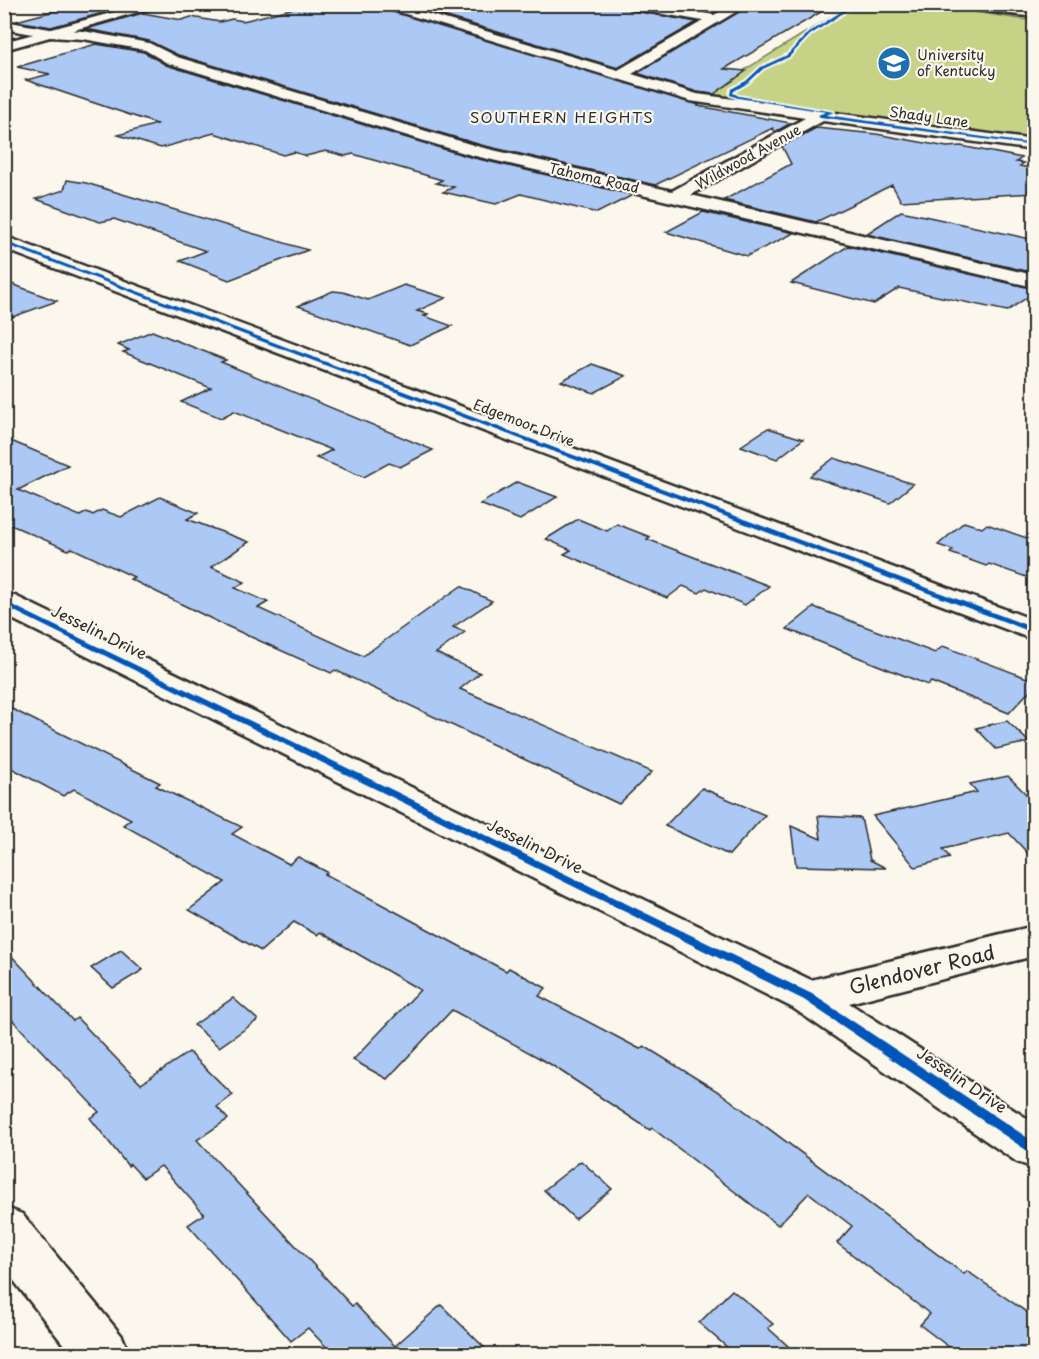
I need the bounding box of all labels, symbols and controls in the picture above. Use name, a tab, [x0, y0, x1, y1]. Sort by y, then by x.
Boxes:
place label: University of Kentucky	[917, 44, 996, 81]
school or university icon: University of Kentucky	[876, 45, 912, 81]
street label: Shady Lane	[888, 101, 970, 132]
district label: SOUTHERN HEIGHTS	[470, 105, 654, 128]
street label: Wildwood Avenue	[691, 119, 805, 194]
street label: Tahoma Road	[547, 157, 641, 198]
street label: Edgemoor Drive	[470, 394, 578, 452]
street label: Jesselin Drive	[48, 598, 151, 665]
street label: Jesselin Drive	[484, 812, 587, 879]
street label: Glendover Road	[846, 936, 998, 1002]
street label: Jesselin Drive	[913, 1040, 1012, 1118]

